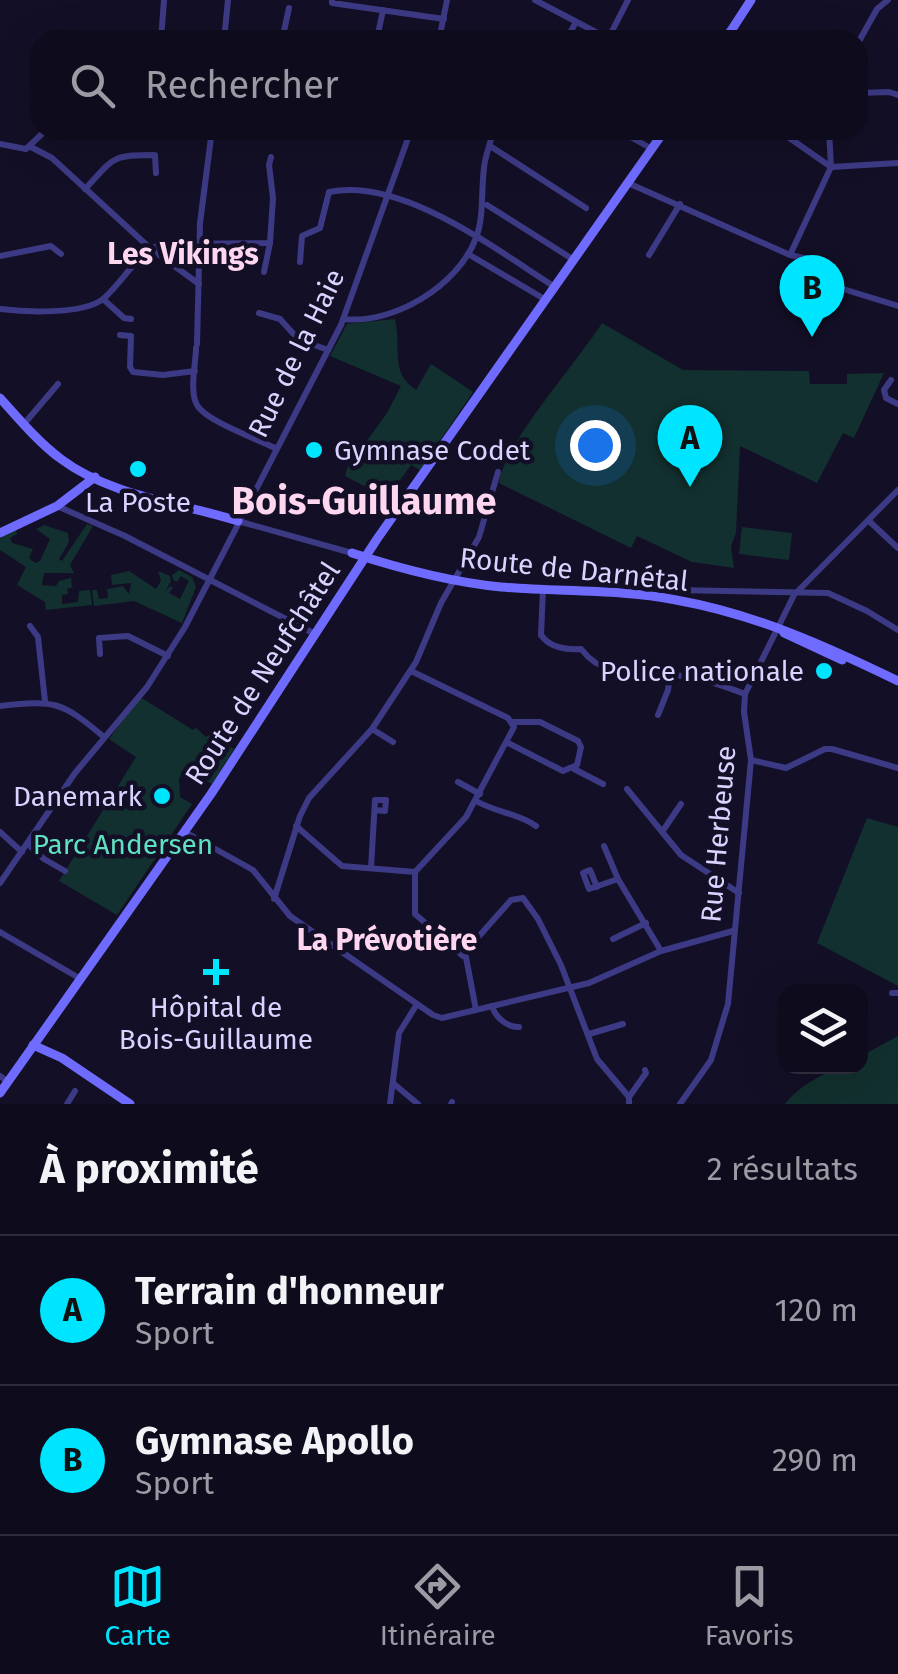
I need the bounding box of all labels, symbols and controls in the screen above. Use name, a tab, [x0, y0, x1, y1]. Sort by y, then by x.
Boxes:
search box	[30, 30, 868, 140]
icon: search	[65, 58, 120, 113]
text: Rechercher	[145, 62, 339, 108]
district label: Les Vikings	[107, 236, 259, 272]
pin: B	[780, 255, 844, 337]
street label: Rue de la Haie	[241, 264, 352, 443]
pin: A	[658, 404, 722, 487]
your location	[570, 420, 621, 471]
place label: Gymnase Codet	[334, 434, 531, 467]
marker: Gymnase Codet	[303, 439, 325, 461]
marker: La Poste	[127, 458, 149, 480]
district label: Bois-Guillaume	[232, 478, 496, 524]
place label: La Poste	[85, 486, 191, 519]
street label: Route de Darnétal	[458, 541, 690, 598]
street label: Route de Neufchâtel	[178, 556, 347, 791]
place label: Police nationale	[600, 655, 804, 688]
marker: Police nationale	[813, 660, 835, 682]
street label: Rue Herbeuse	[694, 744, 743, 924]
place label: Danemark	[13, 780, 143, 813]
marker: Danemark	[151, 785, 173, 807]
park label: Parc Andersen	[33, 828, 213, 861]
district label: La Prévotière	[297, 922, 477, 958]
marker: Hôpital de Bois-Guillaume	[203, 959, 229, 985]
map controls	[778, 984, 868, 1074]
button: layers	[778, 984, 868, 1074]
place label: Hôpital de Bois-Guillaume	[119, 991, 313, 1056]
text: À proximité	[40, 1144, 259, 1194]
text: 2 résultats	[707, 1150, 858, 1188]
text: Terrain d'honneur	[135, 1268, 444, 1314]
text: A	[63, 1291, 82, 1329]
text: 120 m	[775, 1291, 858, 1329]
text: Sport	[135, 1314, 214, 1352]
text: Gymnase Apollo	[135, 1418, 414, 1464]
text: B	[63, 1441, 82, 1479]
text: 290 m	[772, 1441, 858, 1479]
text: Sport	[135, 1464, 214, 1502]
tab: Carte	[104, 1559, 171, 1652]
tab: Itinéraire	[380, 1559, 496, 1652]
tab: Favoris	[705, 1559, 794, 1652]

